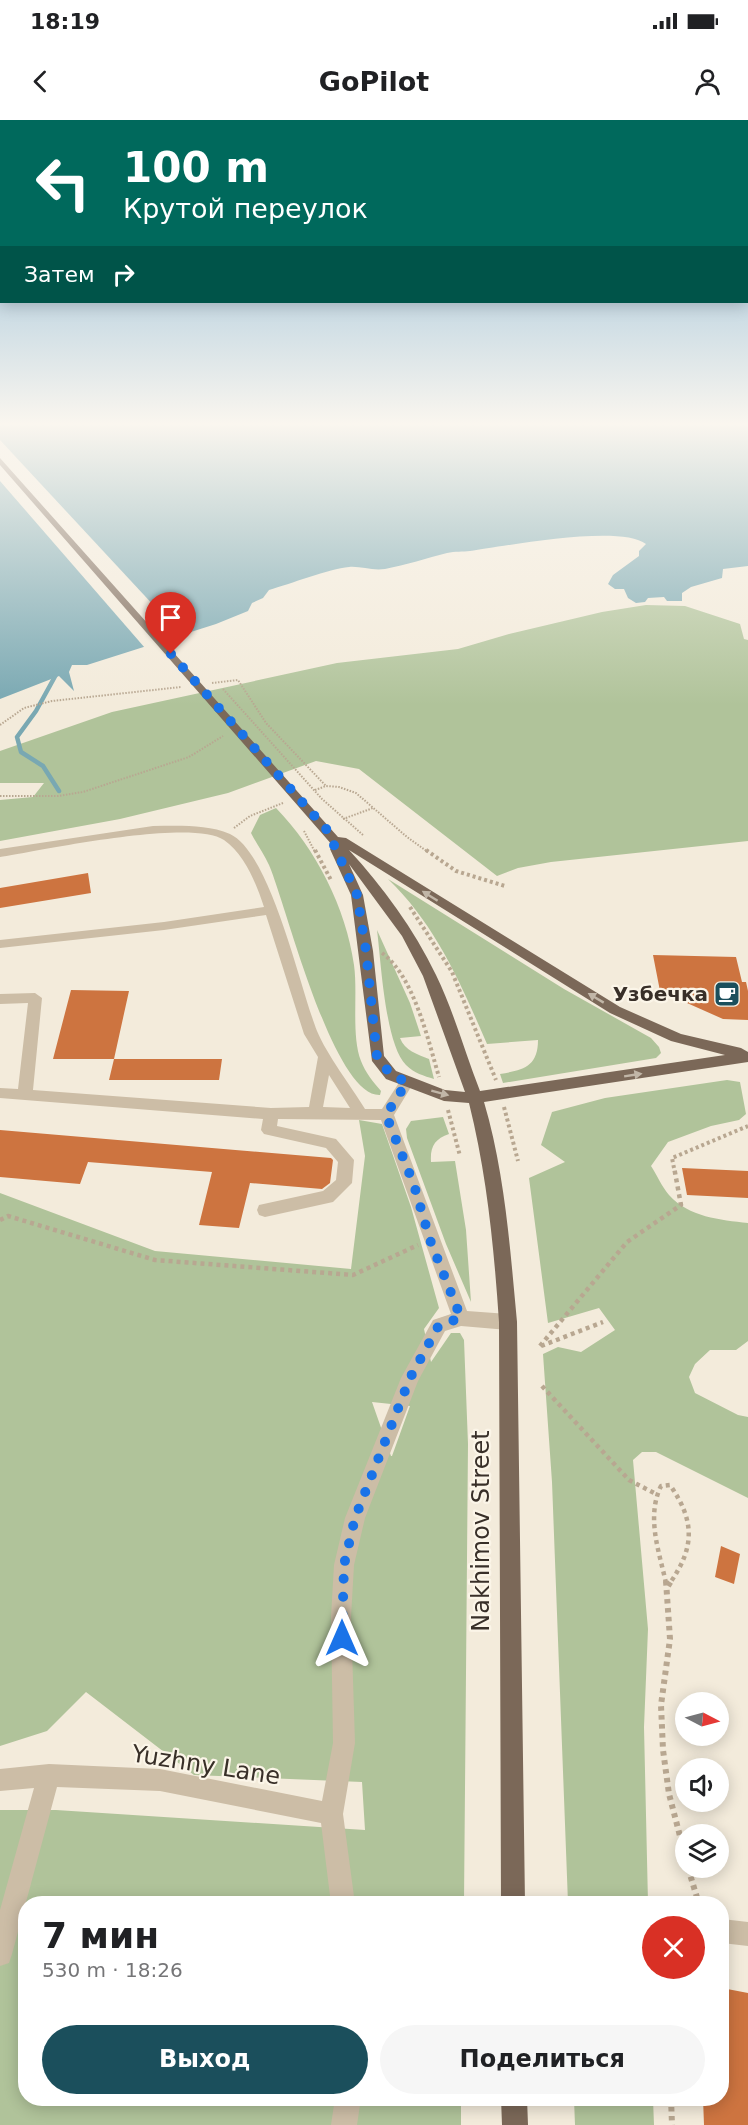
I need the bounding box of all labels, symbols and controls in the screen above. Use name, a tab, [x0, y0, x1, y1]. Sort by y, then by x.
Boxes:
text: 18:19	[30, 9, 100, 34]
icon: back	[24, 65, 57, 98]
icon: person	[691, 65, 724, 98]
text: GoPilot	[319, 66, 429, 97]
text: 100 m	[123, 143, 269, 192]
icon: left	[24, 144, 102, 222]
text: Крутой переулок	[123, 193, 368, 224]
icon: right	[107, 258, 140, 291]
text: Затем	[24, 262, 95, 287]
pin	[145, 592, 196, 654]
icon: arrive	[154, 601, 187, 634]
one-way arrow	[422, 891, 438, 902]
cafe icon: Узбечка	[712, 979, 742, 1009]
place label: Узбечка	[613, 982, 708, 1006]
one-way arrow	[588, 993, 604, 1004]
one-way arrow	[624, 1070, 643, 1079]
one-way arrow	[431, 1089, 449, 1098]
street label: Nakhimov Street	[467, 1430, 495, 1632]
position arrow	[310, 1606, 374, 1670]
north arrow	[675, 1692, 729, 1746]
map controls	[675, 1692, 729, 1878]
street label: Yuzhny Lane	[129, 1739, 282, 1791]
button: sound	[675, 1758, 729, 1812]
button: layers	[675, 1824, 729, 1878]
text: 7 мин	[42, 1915, 159, 1956]
button: close	[642, 1916, 705, 1979]
text: 530 m · 18:26	[42, 1958, 183, 1982]
button: Выход	[42, 2025, 368, 2094]
button: Поделиться	[380, 2025, 705, 2094]

